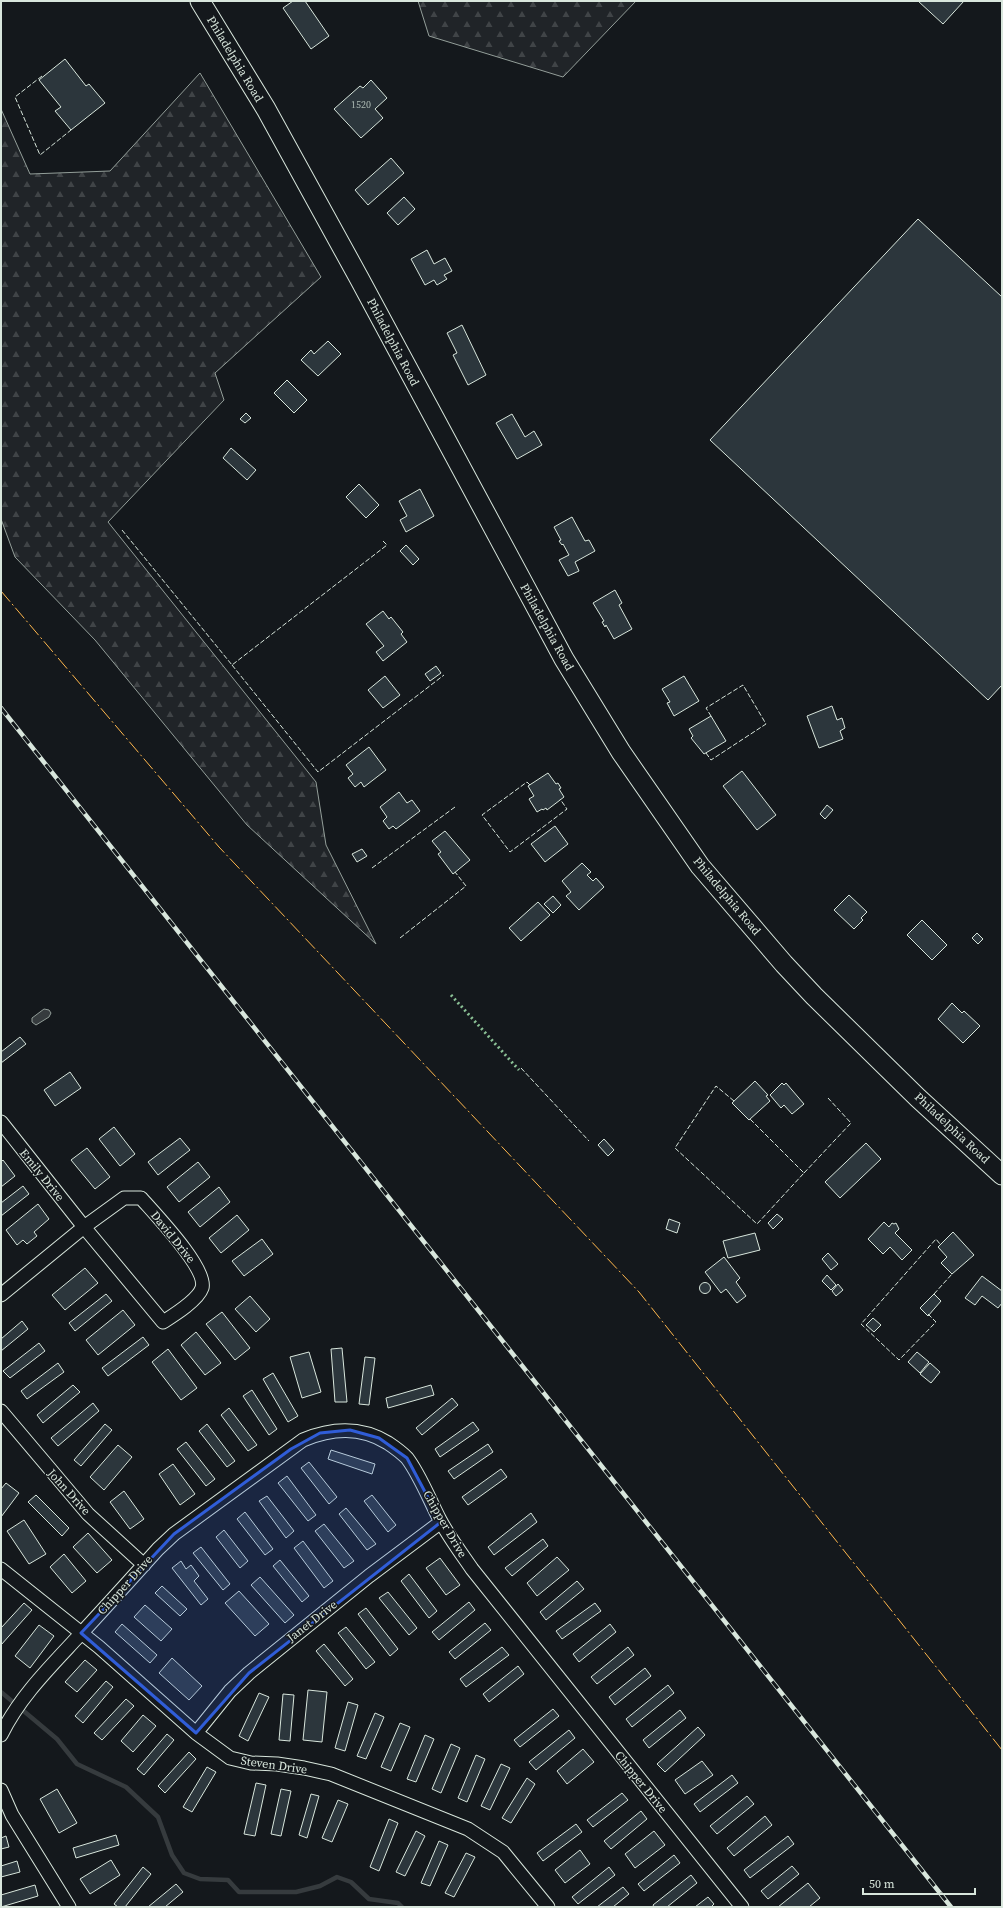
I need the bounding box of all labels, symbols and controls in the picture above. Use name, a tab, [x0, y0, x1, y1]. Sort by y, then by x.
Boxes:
street label: Philadelphia Road	[203, 13, 267, 105]
house number: 1520	[351, 98, 371, 111]
street label: Philadelphia Road	[363, 295, 423, 389]
street label: Philadelphia Road	[516, 581, 578, 674]
street label: Philadelphia Road	[690, 854, 765, 939]
street label: Philadelphia Road	[911, 1089, 993, 1167]
street label: Emily Drive	[16, 1146, 68, 1204]
street label: David Drive	[147, 1208, 199, 1266]
street label: John Drive	[43, 1465, 94, 1519]
street label: Chipper Drive	[419, 1488, 471, 1560]
street label: Chipper Drive	[94, 1552, 156, 1618]
street label: Janet Drive	[283, 1596, 340, 1646]
street label: Chipper Drive	[611, 1748, 671, 1816]
street label: Steven Drive	[240, 1752, 308, 1778]
scale bar	[863, 1870, 975, 1896]
text: 50 m	[869, 1876, 895, 1892]

